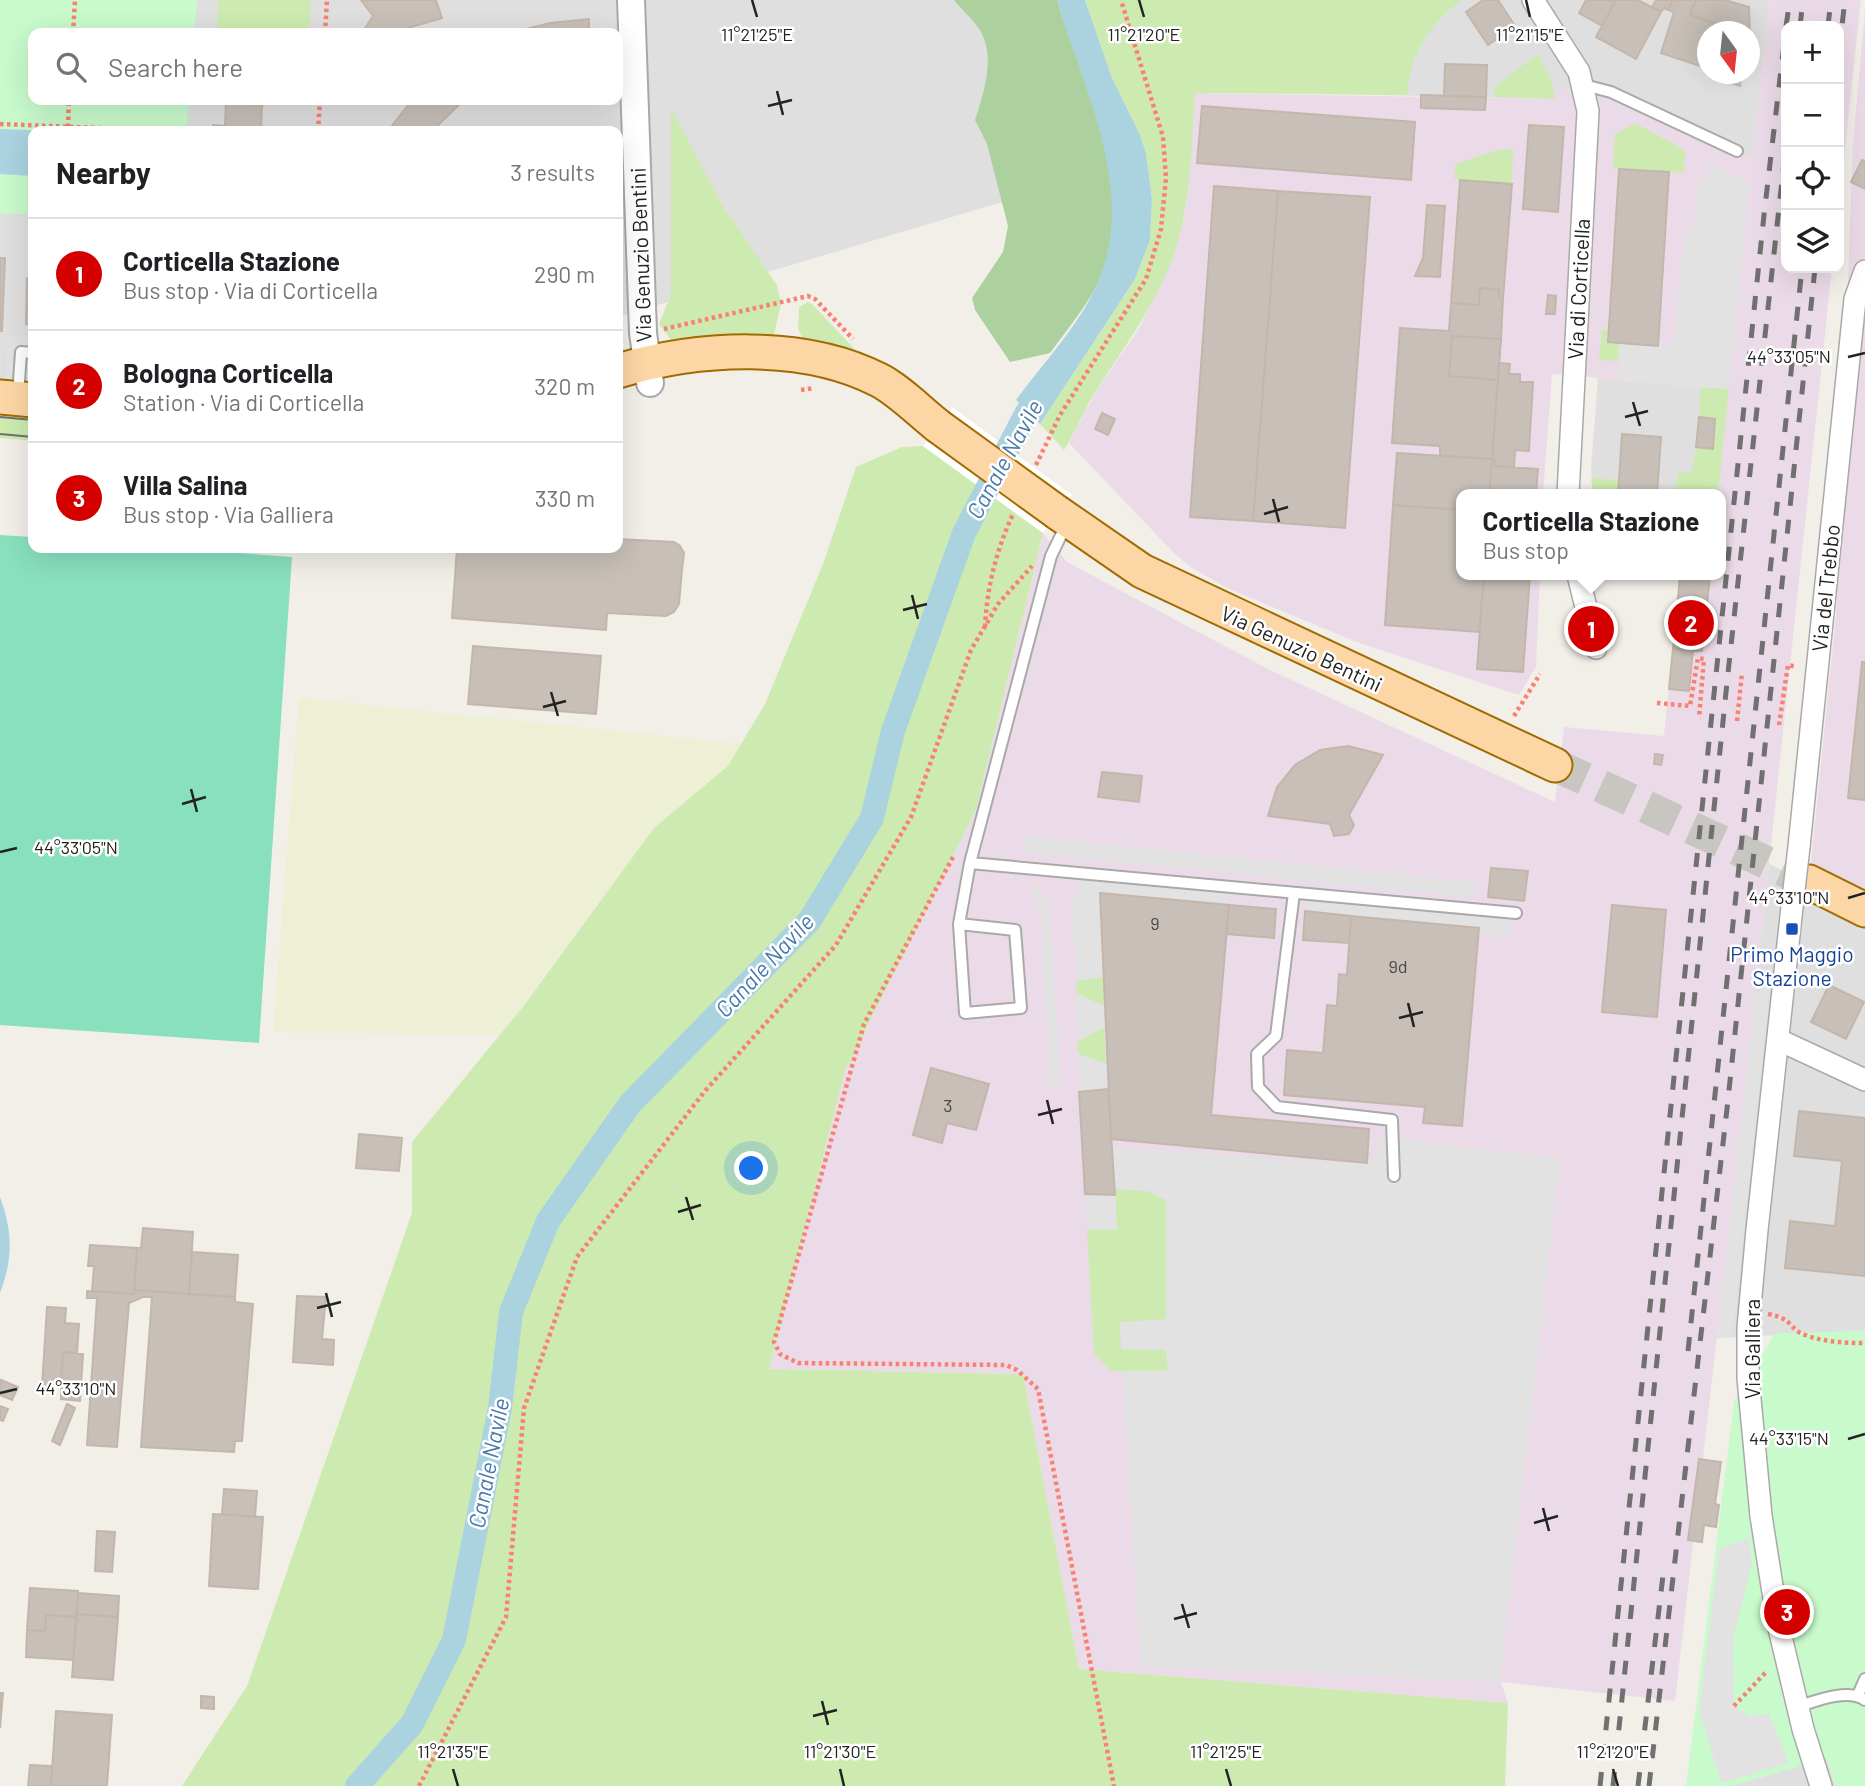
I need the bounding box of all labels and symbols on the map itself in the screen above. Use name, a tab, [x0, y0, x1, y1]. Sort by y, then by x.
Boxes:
north arrow	[1697, 21, 1760, 84]
text: 11°21'25"E	[721, 23, 793, 45]
text: 11°21'20"E	[1107, 23, 1181, 45]
text: 11°21'15"E	[1496, 23, 1564, 45]
street label: Via Genuzio Bentini	[624, 167, 656, 343]
street label: Via di Corticella	[1562, 218, 1594, 360]
text: 44°33'05"N	[1747, 345, 1831, 367]
water label: Canale Navile	[960, 395, 1048, 523]
street label: Via del Trebbo	[1806, 523, 1844, 653]
pin: 2	[1668, 597, 1714, 649]
street label: Via Genuzio Bentini	[1217, 600, 1387, 696]
pin: 1	[1568, 603, 1614, 655]
text: 44°33'05"N	[34, 836, 118, 858]
text: 44°33'10"N	[1749, 886, 1829, 908]
water label: Canale Navile	[709, 907, 819, 1023]
house number: 9	[1150, 912, 1160, 934]
marker: Primo Maggio Stazione	[1784, 921, 1800, 937]
place label: Primo Maggio Stazione	[1730, 941, 1854, 990]
house number: 9d	[1388, 955, 1408, 977]
house number: 3	[943, 1094, 953, 1116]
your location	[734, 1151, 768, 1185]
street label: Via Galliera	[1739, 1299, 1764, 1399]
text: 44°33'10"N	[36, 1377, 116, 1399]
water label: Canale Navile	[462, 1396, 514, 1530]
text: 44°33'15"N	[1749, 1427, 1829, 1449]
pin: 3	[1764, 1586, 1810, 1638]
text: 11°21'35"E	[417, 1740, 489, 1762]
text: 11°21'30"E	[804, 1740, 876, 1762]
text: 11°21'25"E	[1190, 1740, 1262, 1762]
text: 11°21'20"E	[1576, 1740, 1650, 1762]

